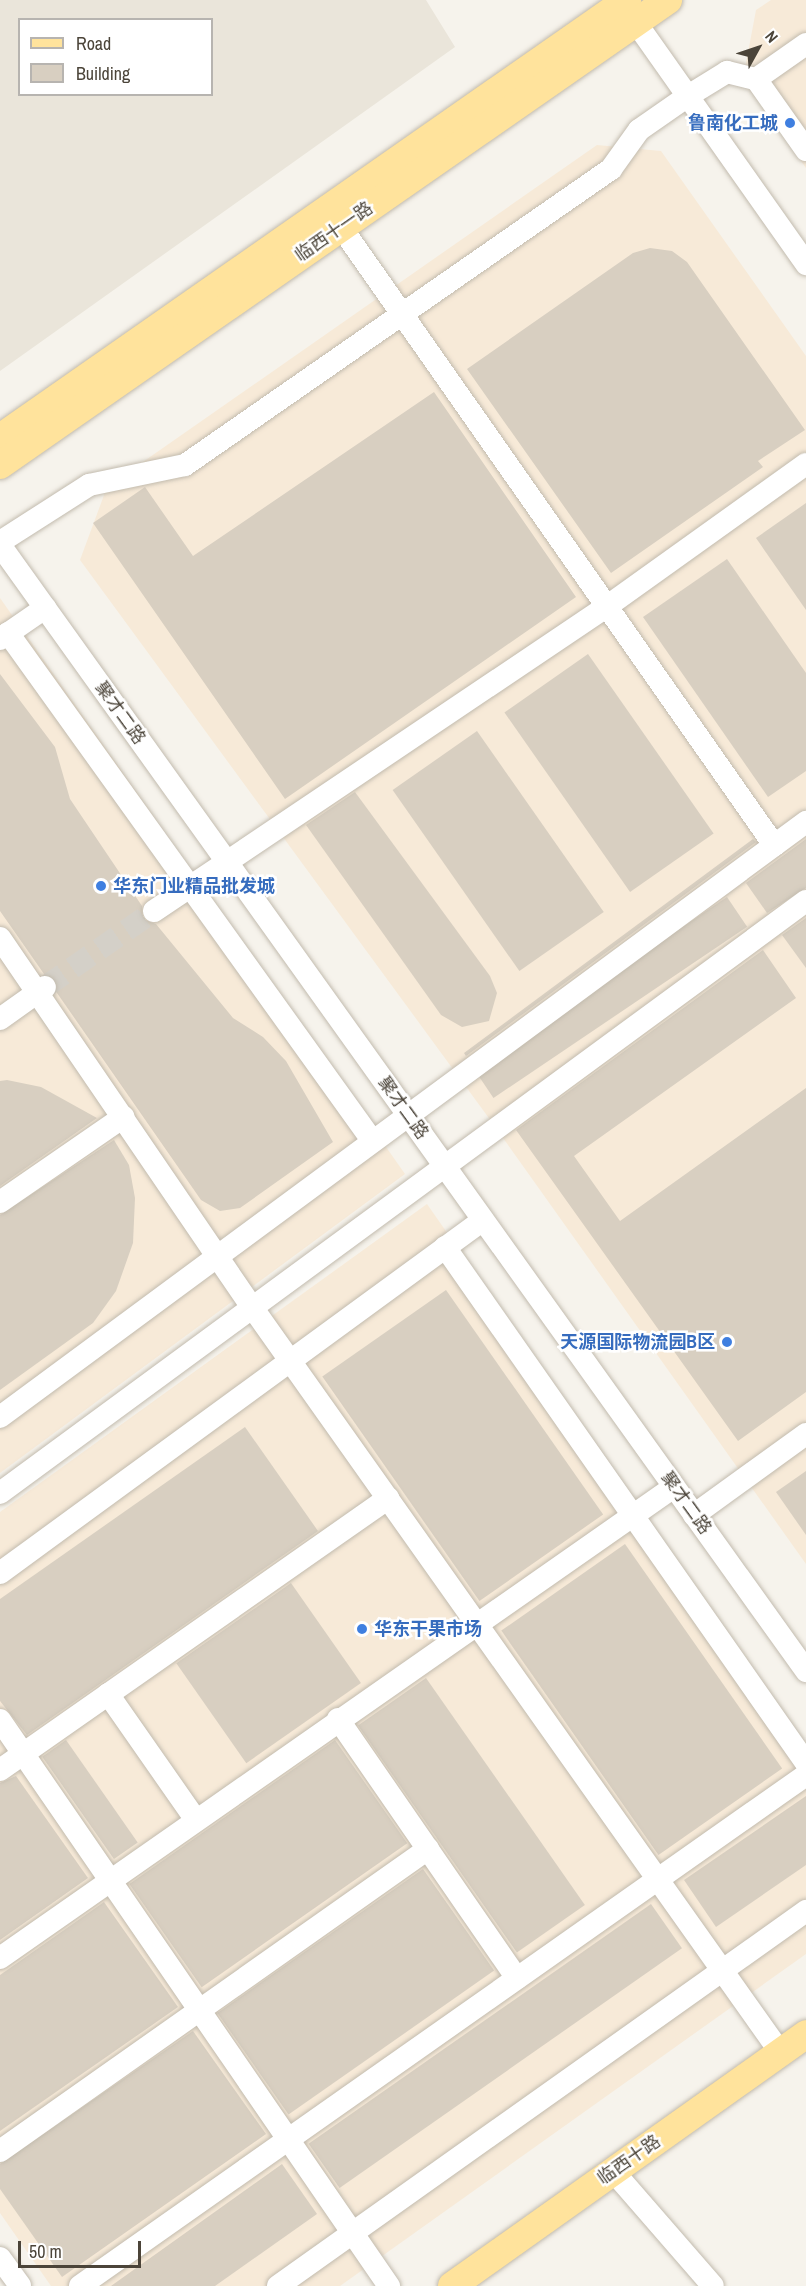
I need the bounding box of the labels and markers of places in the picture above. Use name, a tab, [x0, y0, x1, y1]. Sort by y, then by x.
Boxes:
place label: 鲁南化工城	[688, 112, 778, 134]
marker: 鲁南化工城	[783, 116, 797, 130]
place label: 华东门业精品批发城	[113, 875, 275, 897]
marker: 华东门业精品批发城	[94, 879, 108, 893]
place label: 天源国际物流园B区	[560, 1331, 715, 1353]
marker: 天源国际物流园B区	[720, 1335, 734, 1349]
place label: 华东干果市场	[374, 1618, 482, 1640]
marker: 华东干果市场	[355, 1622, 369, 1636]

